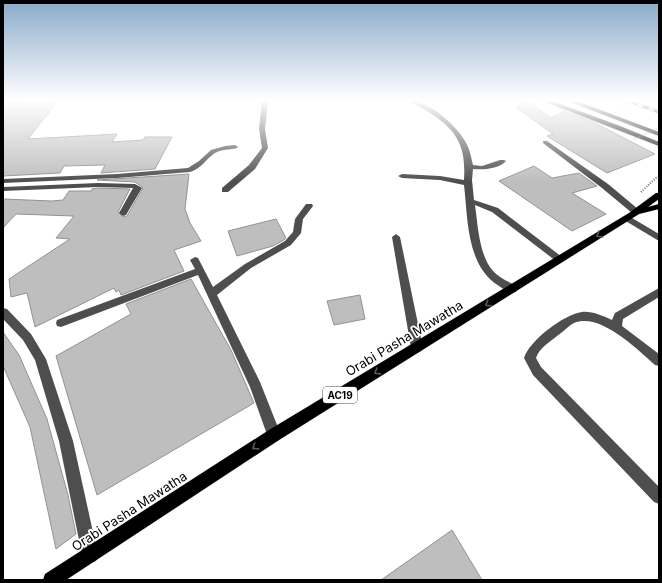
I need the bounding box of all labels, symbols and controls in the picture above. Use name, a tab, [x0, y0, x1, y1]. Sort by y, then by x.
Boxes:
one-way arrow	[596, 230, 603, 238]
street label: Orabi Pasha Mawatha	[342, 297, 466, 379]
one-way arrow	[485, 299, 492, 307]
one-way arrow	[374, 367, 381, 374]
road number: AC19	[323, 387, 357, 403]
one-way arrow	[252, 443, 259, 450]
street label: Orabi Pasha Mawatha	[68, 468, 190, 554]

